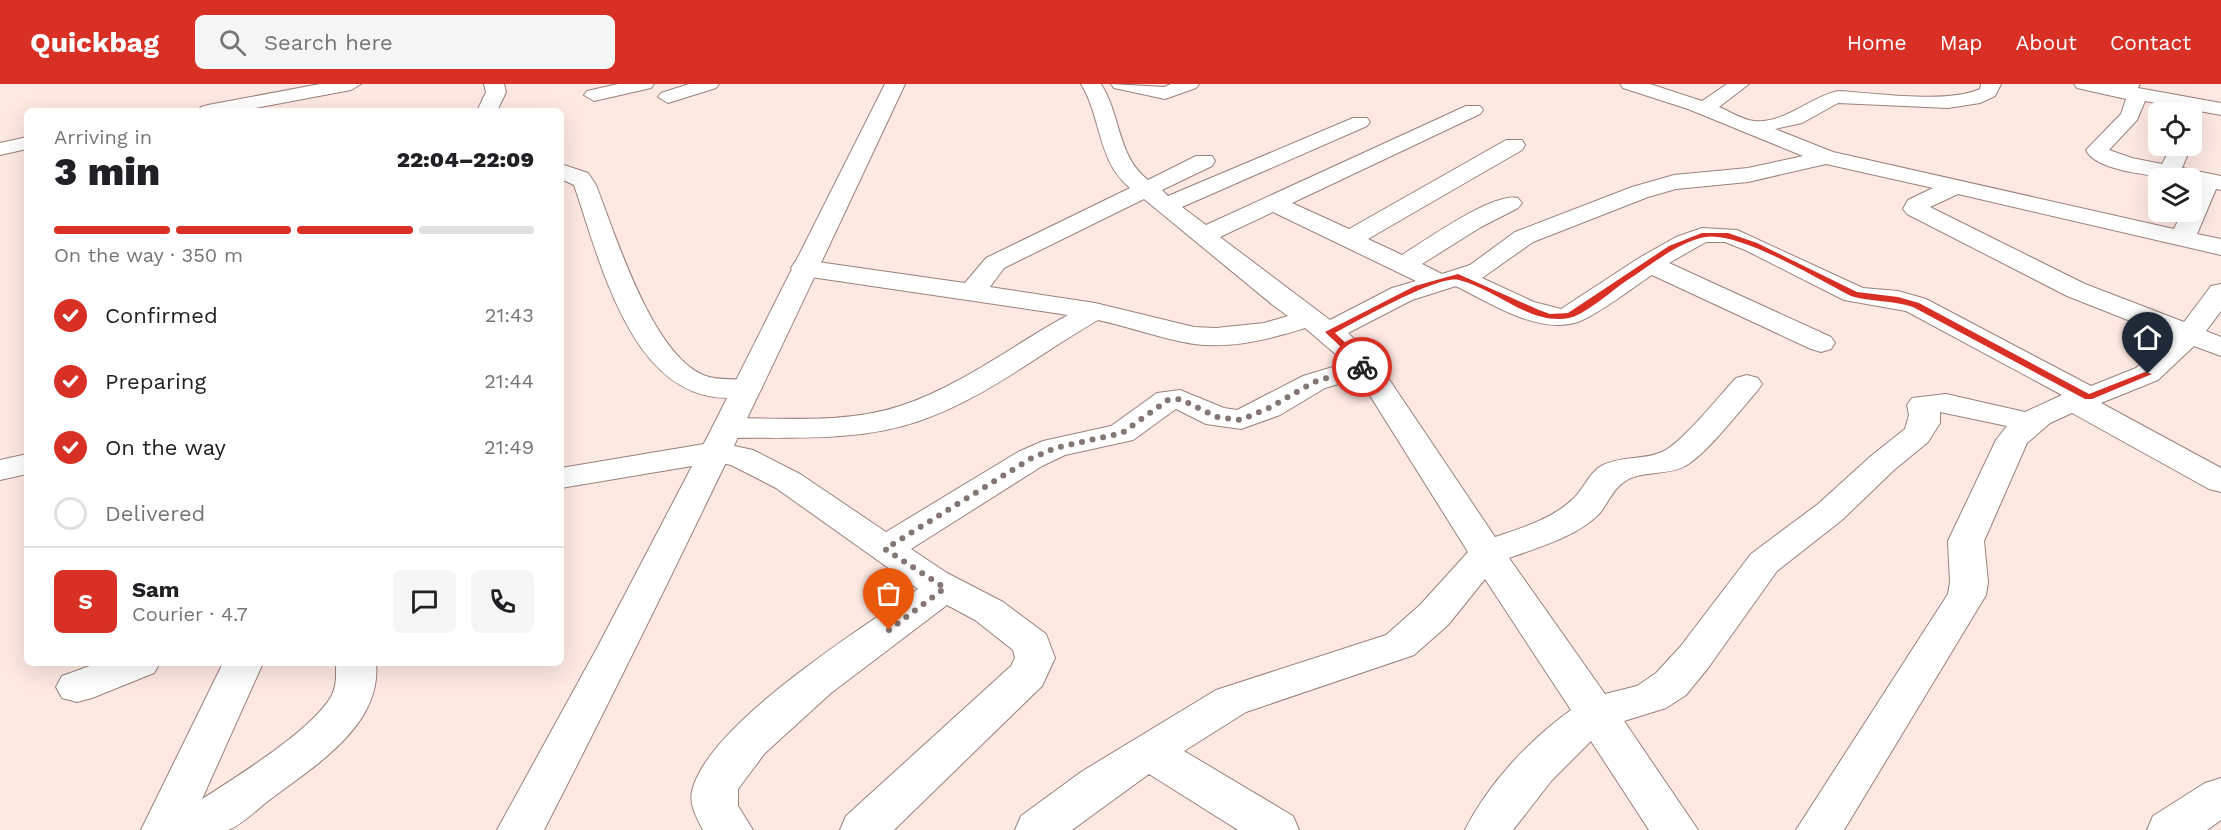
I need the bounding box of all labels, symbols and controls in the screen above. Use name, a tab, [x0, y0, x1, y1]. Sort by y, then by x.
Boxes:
search box	[195, 15, 615, 69]
text: Quickbag	[30, 26, 159, 59]
icon: search	[216, 26, 249, 59]
text: Search here	[264, 30, 393, 55]
text: Home	[1847, 30, 1907, 55]
text: Map	[1940, 30, 1983, 55]
text: About	[2016, 30, 2077, 55]
text: Contact	[2110, 30, 2191, 55]
map controls	[2148, 102, 2202, 222]
button: locate	[2148, 102, 2202, 156]
text: Arriving in	[54, 125, 152, 149]
text: 22:04–22:09	[397, 147, 534, 172]
text: 3 min	[54, 149, 160, 194]
button: layers	[2148, 168, 2202, 222]
text: On the way · 350 m	[54, 243, 243, 267]
icon: check	[54, 299, 87, 332]
text: Confirmed	[105, 303, 218, 328]
text: 21:43	[485, 303, 534, 327]
pin	[2122, 312, 2173, 374]
icon: home	[2131, 321, 2164, 354]
courier	[1332, 337, 1392, 397]
icon: bike	[1346, 351, 1379, 384]
icon: check	[54, 365, 87, 398]
text: Preparing	[105, 369, 206, 394]
text: 21:44	[484, 369, 534, 393]
icon: check	[54, 431, 87, 464]
text: On the way	[105, 435, 226, 460]
text: 21:49	[484, 435, 534, 459]
text: Delivered	[105, 501, 205, 526]
pin	[863, 568, 914, 630]
button: chat	[393, 570, 456, 633]
button: phone	[471, 570, 534, 633]
text: Sam	[132, 577, 180, 602]
icon: bag	[872, 577, 905, 610]
text: S	[78, 589, 93, 614]
text: Courier · 4.7	[132, 602, 248, 626]

